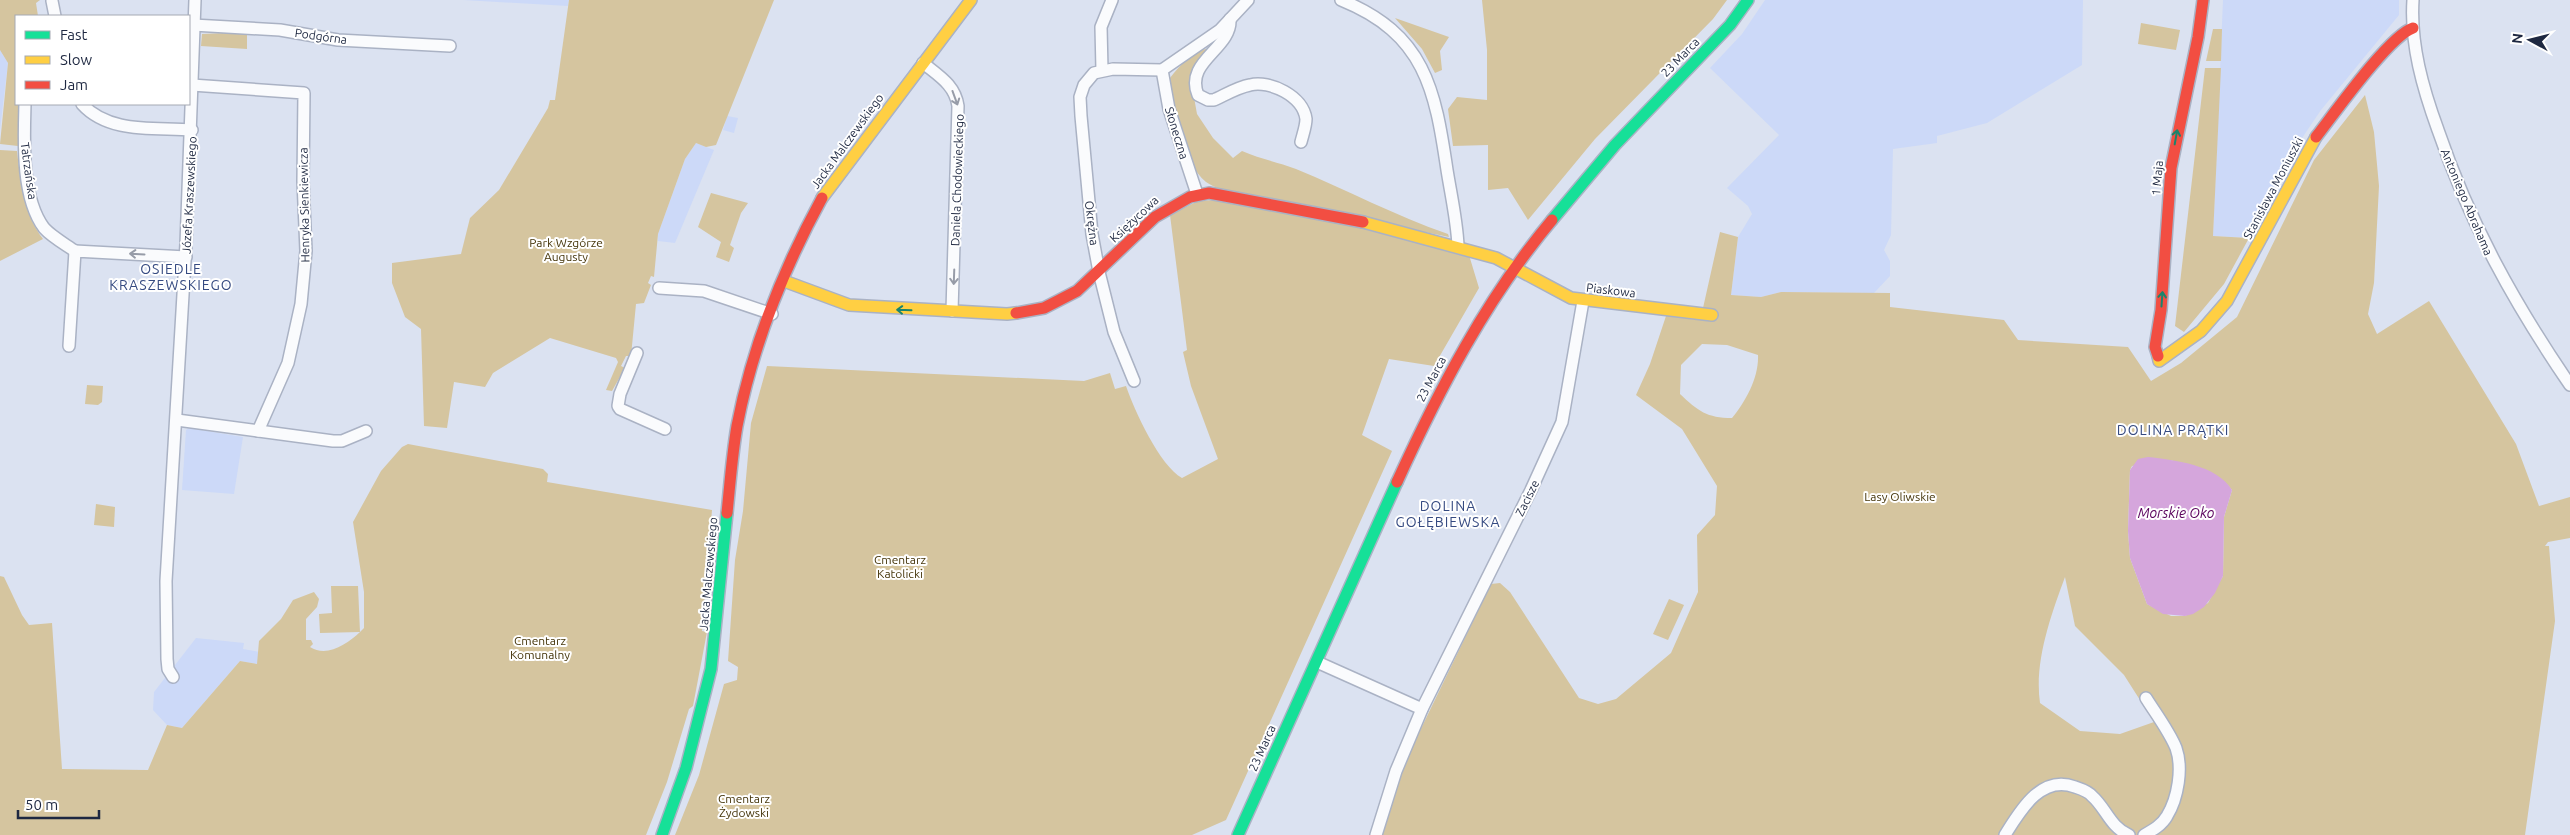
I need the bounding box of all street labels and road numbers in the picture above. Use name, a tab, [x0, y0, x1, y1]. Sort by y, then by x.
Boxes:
street label: Podgórna	[294, 26, 348, 46]
street label: 23 Marca	[1658, 35, 1702, 79]
street label: Jacka Malczewskiego	[808, 91, 886, 191]
street label: Słoneczna	[1163, 105, 1191, 161]
street label: Daniela Chodowieckiego	[948, 114, 966, 246]
street label: Stanisława Moniuszki	[2241, 135, 2305, 241]
street label: Józefa Kraszewskiego	[179, 136, 199, 254]
street label: Tatrzańska	[19, 142, 39, 200]
street label: Henryka Sienkiewicza	[296, 147, 312, 263]
street label: Antoniego Abrahama	[2439, 147, 2495, 257]
street label: 1 Maja	[2149, 160, 2165, 196]
street label: Księżycowa	[1107, 193, 1161, 245]
street label: Okrężna	[1083, 200, 1101, 246]
street label: Piaskowa	[1586, 281, 1636, 299]
street label: 23 Marca	[1414, 354, 1448, 404]
street label: Zacisze	[1513, 478, 1541, 518]
street label: Jacka Malczewskiego	[697, 517, 719, 631]
street label: 23 Marca	[1246, 723, 1278, 773]

